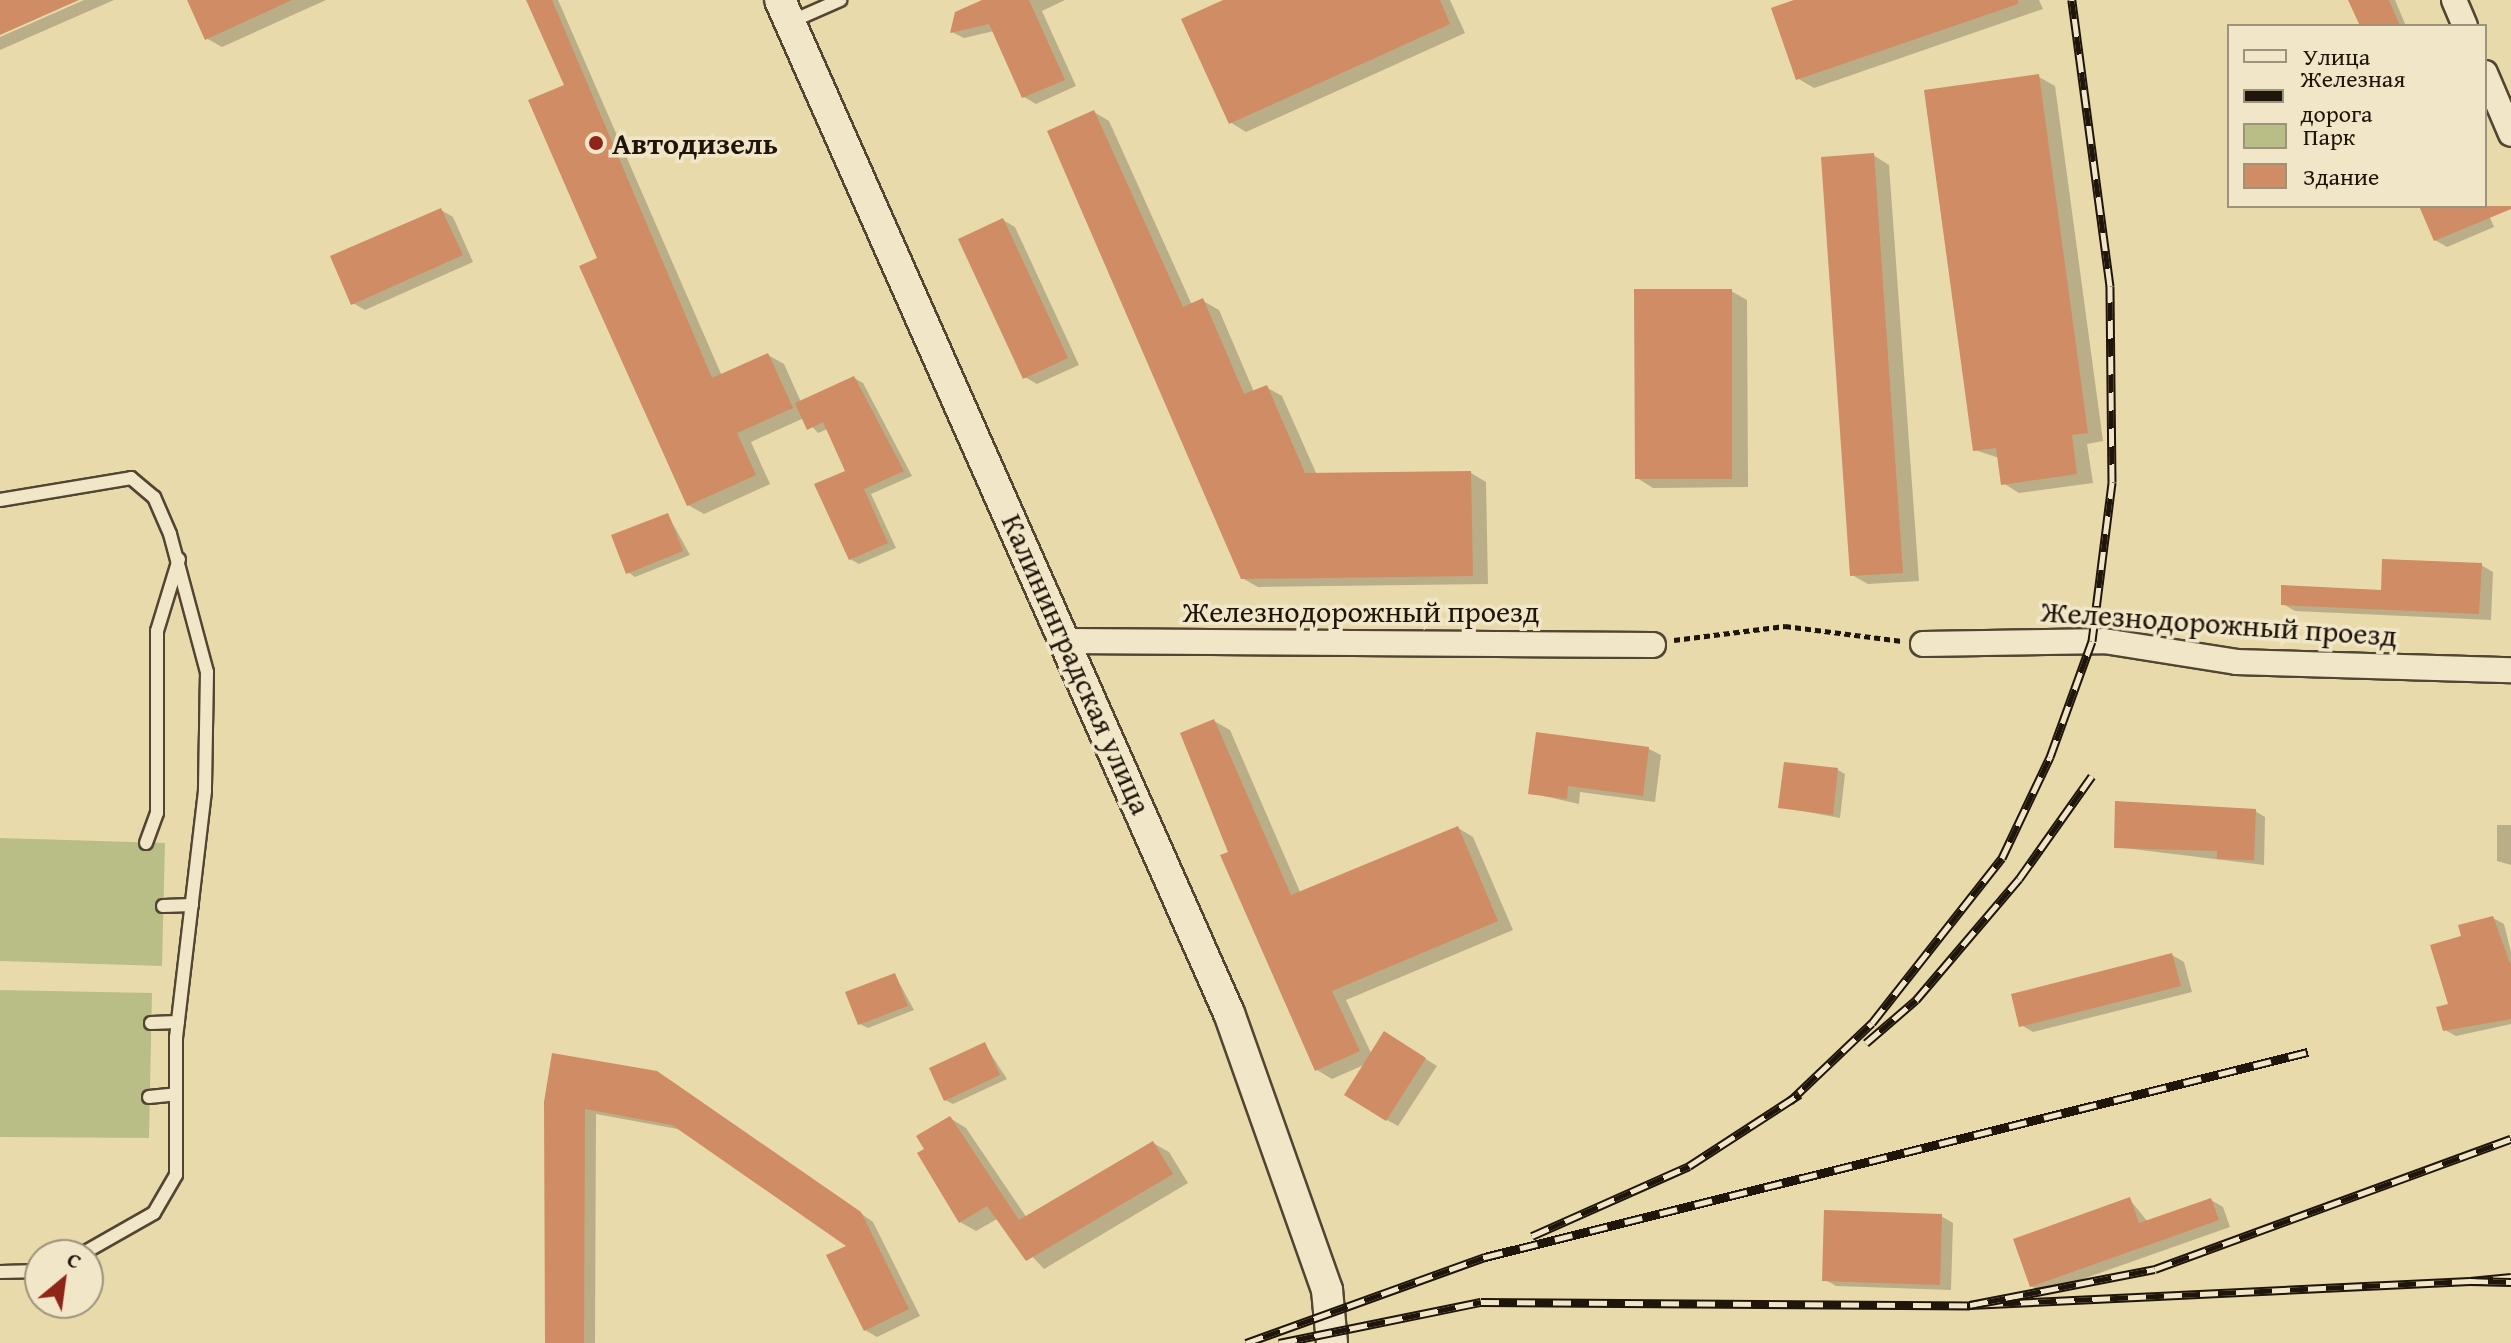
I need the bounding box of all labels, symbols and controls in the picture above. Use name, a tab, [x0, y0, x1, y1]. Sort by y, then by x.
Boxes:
legend	[2227, 24, 2487, 208]
text: Улица	[2303, 39, 2370, 74]
text: Железная дорога	[2300, 61, 2405, 131]
text: Парк	[2303, 119, 2355, 154]
place label: Автодизель	[612, 125, 778, 161]
marker: Автодизель	[587, 134, 605, 152]
text: Здание	[2303, 159, 2379, 194]
street label: Калининградская улица	[994, 508, 1160, 820]
street label: Железнодорожный проезд	[1183, 593, 1539, 629]
street label: Железнодорожный проезд	[2040, 593, 2398, 653]
north arrow	[24, 1239, 104, 1319]
text: С	[61, 1243, 88, 1277]

